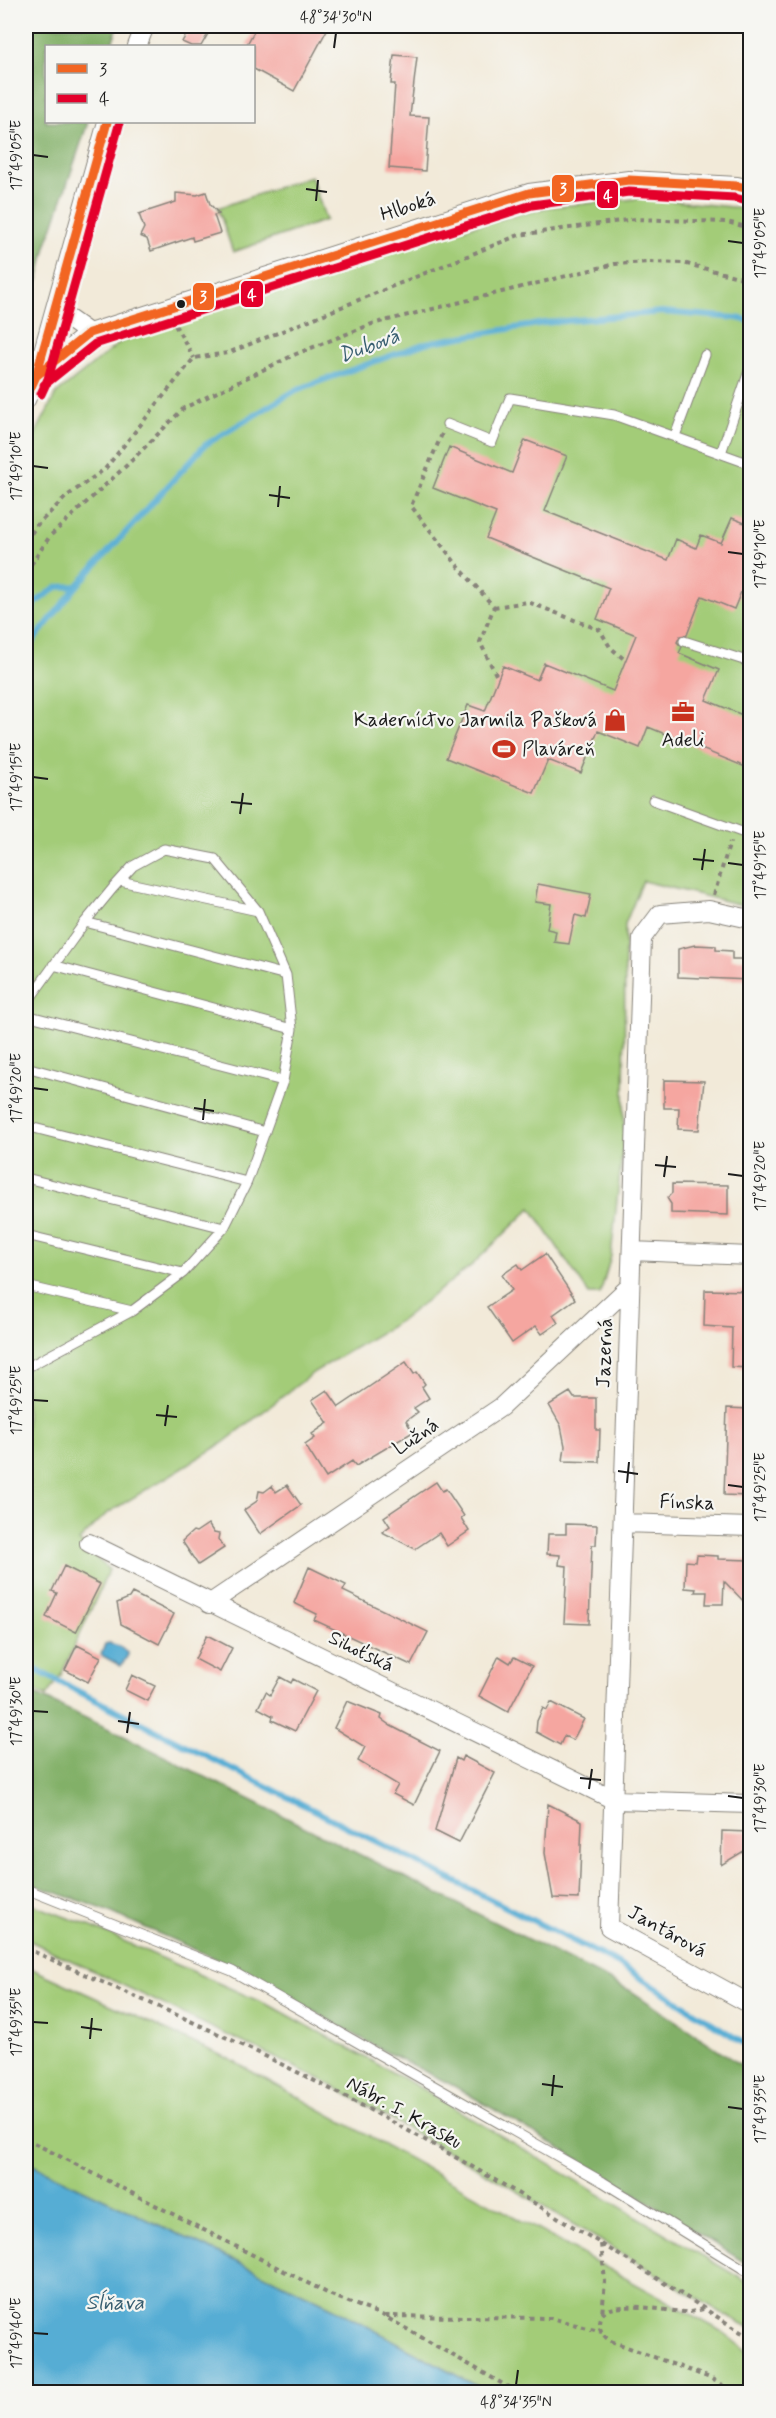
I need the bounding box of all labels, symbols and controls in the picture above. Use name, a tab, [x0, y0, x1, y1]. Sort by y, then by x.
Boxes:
text: 48°34'30"N	[300, 8, 372, 28]
legend	[45, 45, 255, 123]
text: 3	[99, 58, 107, 82]
text: 4	[99, 88, 109, 112]
text: 17°49'05"E	[7, 119, 27, 190]
line badge: 3	[551, 174, 575, 203]
text: 3	[559, 179, 567, 200]
line badge: 4	[596, 180, 619, 209]
street label: Hlboká	[377, 185, 439, 229]
text: 4	[603, 186, 613, 207]
text: 17°49'05"E	[751, 207, 771, 278]
line badge: 4	[240, 280, 264, 308]
line badge: 3	[192, 282, 215, 311]
text: 4	[247, 285, 257, 306]
text: 3	[199, 287, 207, 308]
unlabelled marker	[175, 298, 187, 310]
water label: Dubová	[335, 322, 403, 370]
text: 17°49'10"E	[7, 431, 27, 501]
text: 17°49'10"E	[751, 519, 771, 589]
office icon: Adeli	[670, 699, 696, 725]
place label: Kaderníctvo Jarmila Pašková	[354, 707, 597, 734]
shop icon: Kaderníctvo Jarmila Pašková	[602, 707, 628, 733]
place label: Adeli	[662, 727, 704, 754]
sports icon: Plaváreň	[491, 736, 517, 762]
place label: Plaváreň	[522, 736, 595, 763]
text: 17°49'15"E	[7, 742, 27, 812]
text: 17°49'15"E	[751, 830, 771, 900]
text: 17°49'20"E	[7, 1053, 27, 1123]
text: 17°49'20"E	[751, 1141, 771, 1211]
street label: Jazerná	[590, 1318, 620, 1388]
text: 17°49'25"E	[7, 1365, 27, 1435]
street label: Lužná	[388, 1412, 444, 1462]
text: 17°49'25"E	[751, 1452, 771, 1522]
street label: Fínska	[659, 1489, 715, 1517]
street label: Sihoťská	[324, 1625, 398, 1679]
text: 17°49'30"E	[7, 1676, 27, 1746]
text: 17°49'30"E	[751, 1763, 771, 1833]
street label: Jantárová	[623, 1899, 711, 1965]
text: 17°49'35"E	[7, 1987, 27, 2057]
street label: Nábr. I. Krasku	[341, 2070, 467, 2156]
text: 17°49'35"E	[751, 2074, 771, 2144]
water label: Sĺňava	[86, 2289, 144, 2317]
text: 17°49'40"E	[7, 2297, 27, 2369]
text: 48°34'35"N	[480, 2393, 552, 2413]

